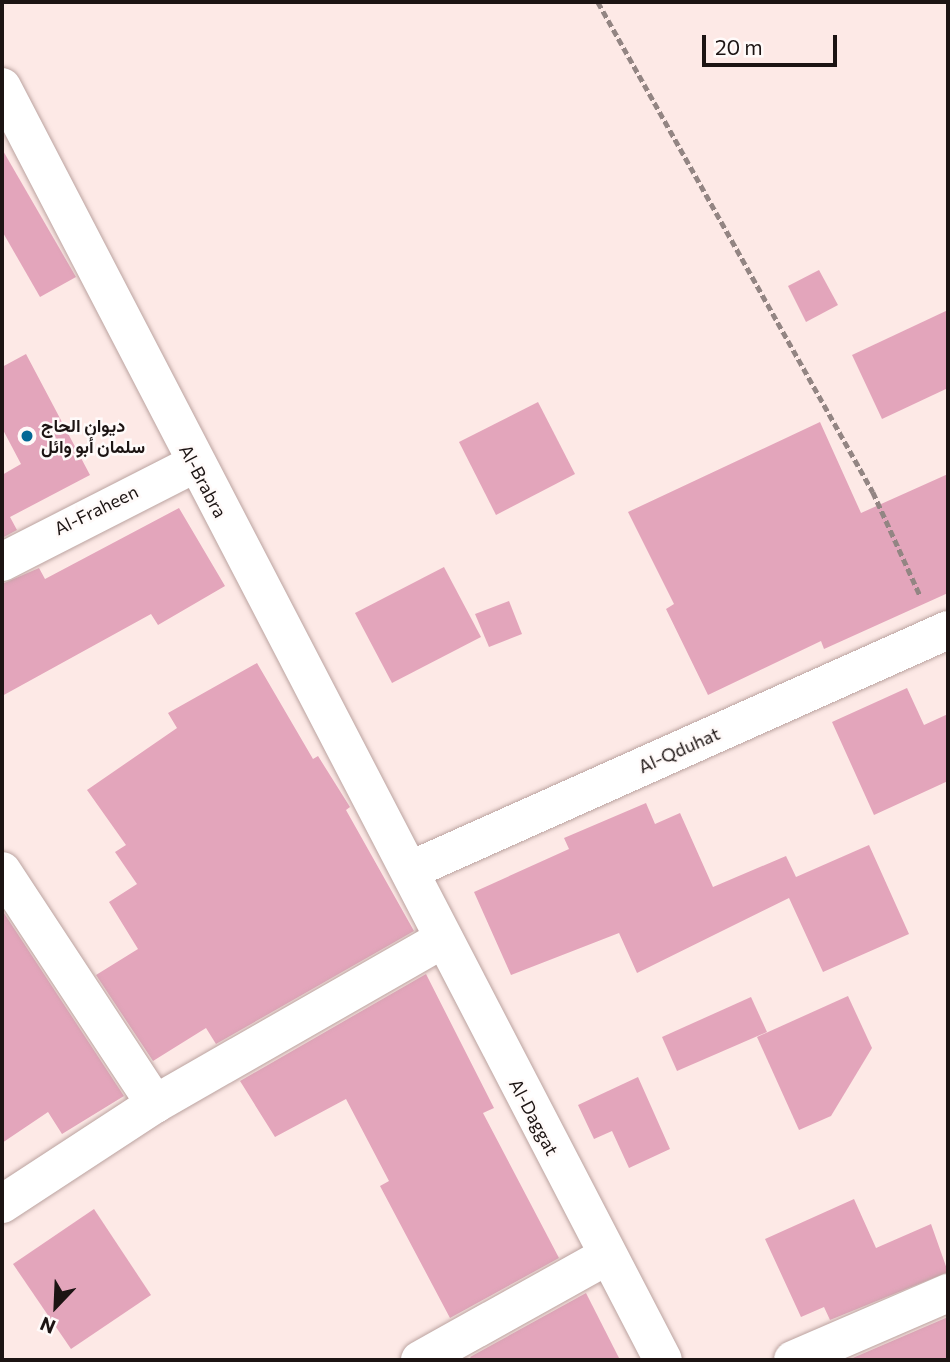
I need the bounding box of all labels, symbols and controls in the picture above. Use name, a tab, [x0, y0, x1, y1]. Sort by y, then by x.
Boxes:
scale bar	[705, 21, 840, 65]
text: 20 m	[715, 34, 763, 59]
place label: ديوان الحاج سلمان أبو وائل	[41, 415, 145, 458]
marker: ديوان الحاج سلمان أبو وائل	[19, 428, 35, 444]
street label: Al-Brabra	[175, 441, 231, 521]
street label: Al-Fraheen	[51, 480, 141, 540]
street label: Al-Qduhat	[635, 722, 723, 778]
street label: Al-Daggat	[505, 1075, 563, 1159]
north arrow	[21, 1271, 91, 1341]
text: N	[37, 1312, 59, 1339]

